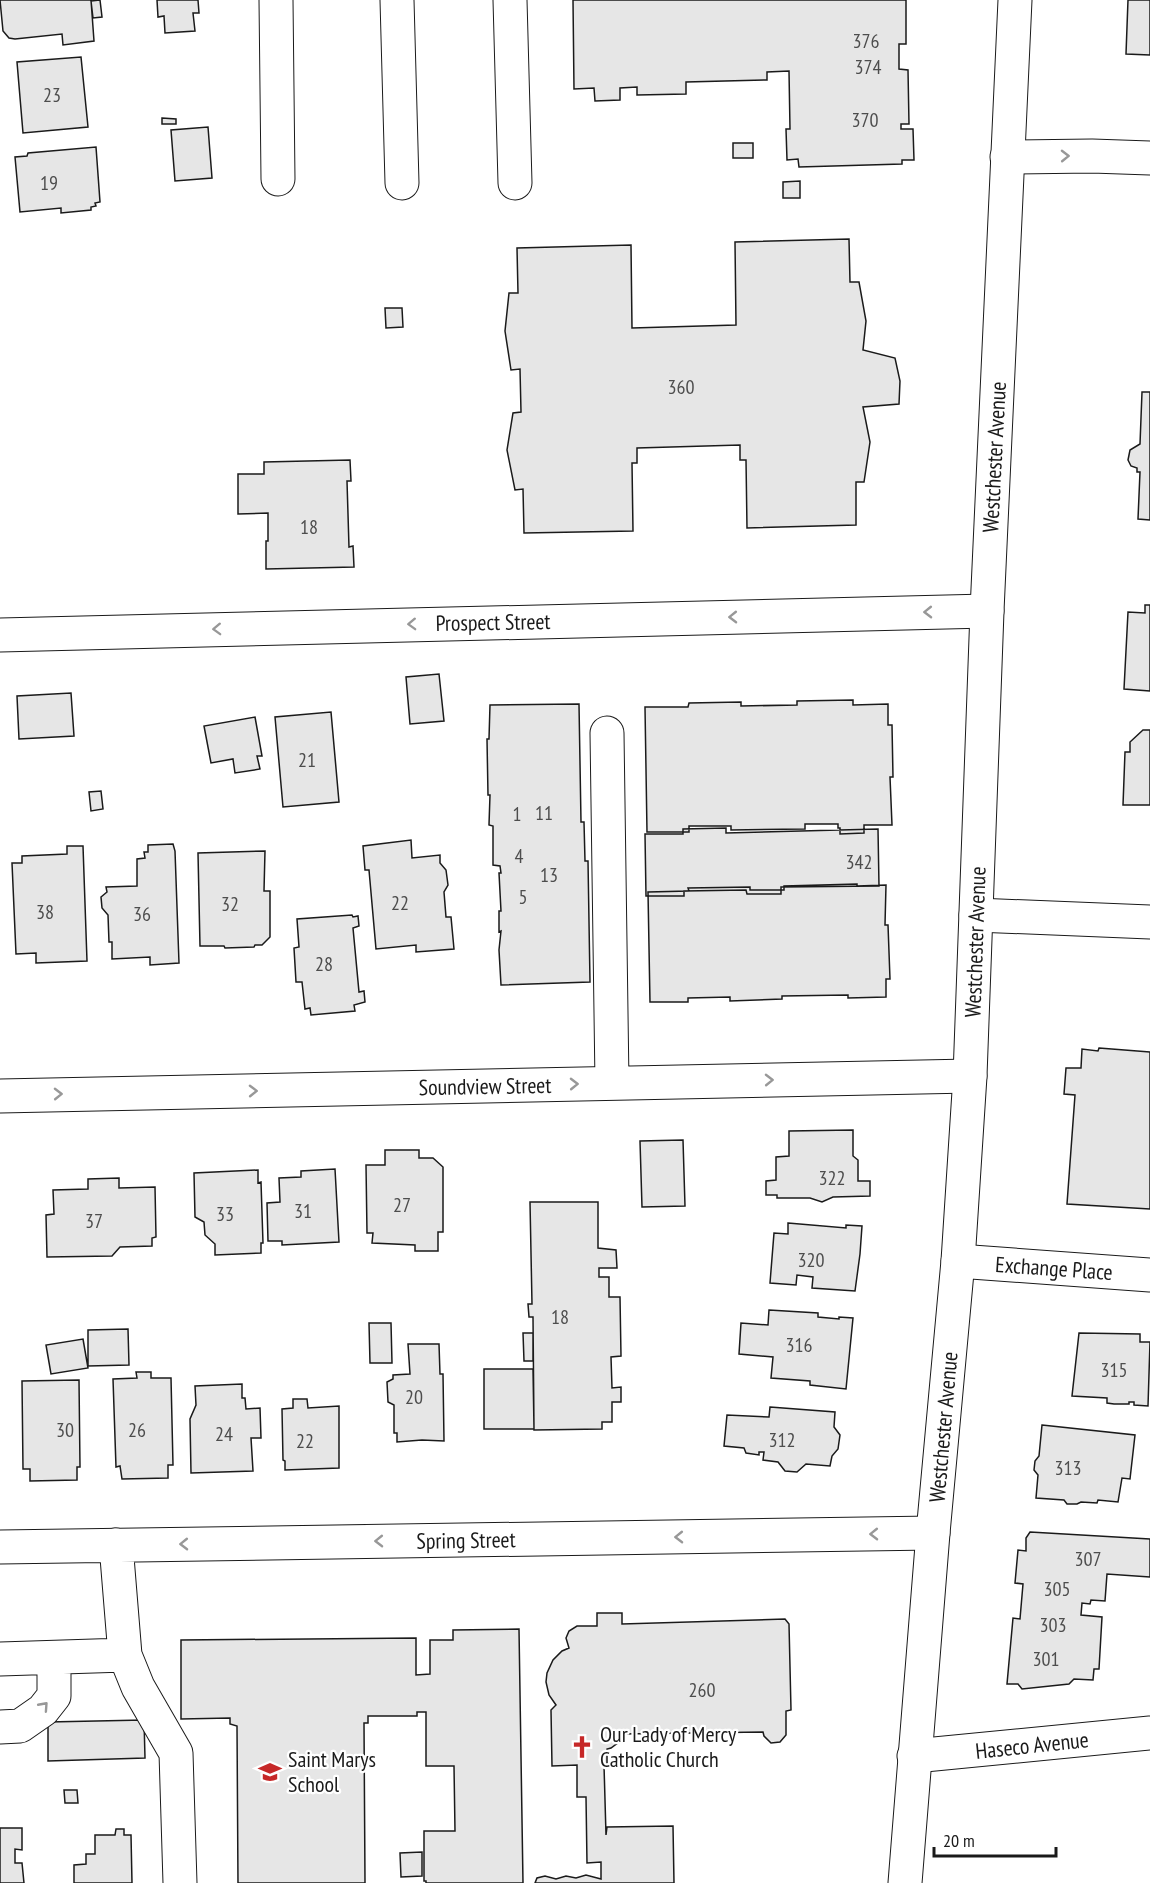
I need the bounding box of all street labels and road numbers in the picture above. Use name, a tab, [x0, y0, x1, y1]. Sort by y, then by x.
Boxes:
street label: Westchester Avenue	[976, 381, 1012, 533]
street label: Prospect Street	[435, 607, 551, 637]
street label: Westchester Avenue	[958, 866, 992, 1018]
street label: Soundview Street	[418, 1071, 552, 1101]
street label: Exchange Place	[994, 1250, 1114, 1286]
street label: Westchester Avenue	[922, 1351, 964, 1503]
street label: Spring Street	[416, 1525, 516, 1555]
street label: Haseco Avenue	[974, 1725, 1090, 1765]

